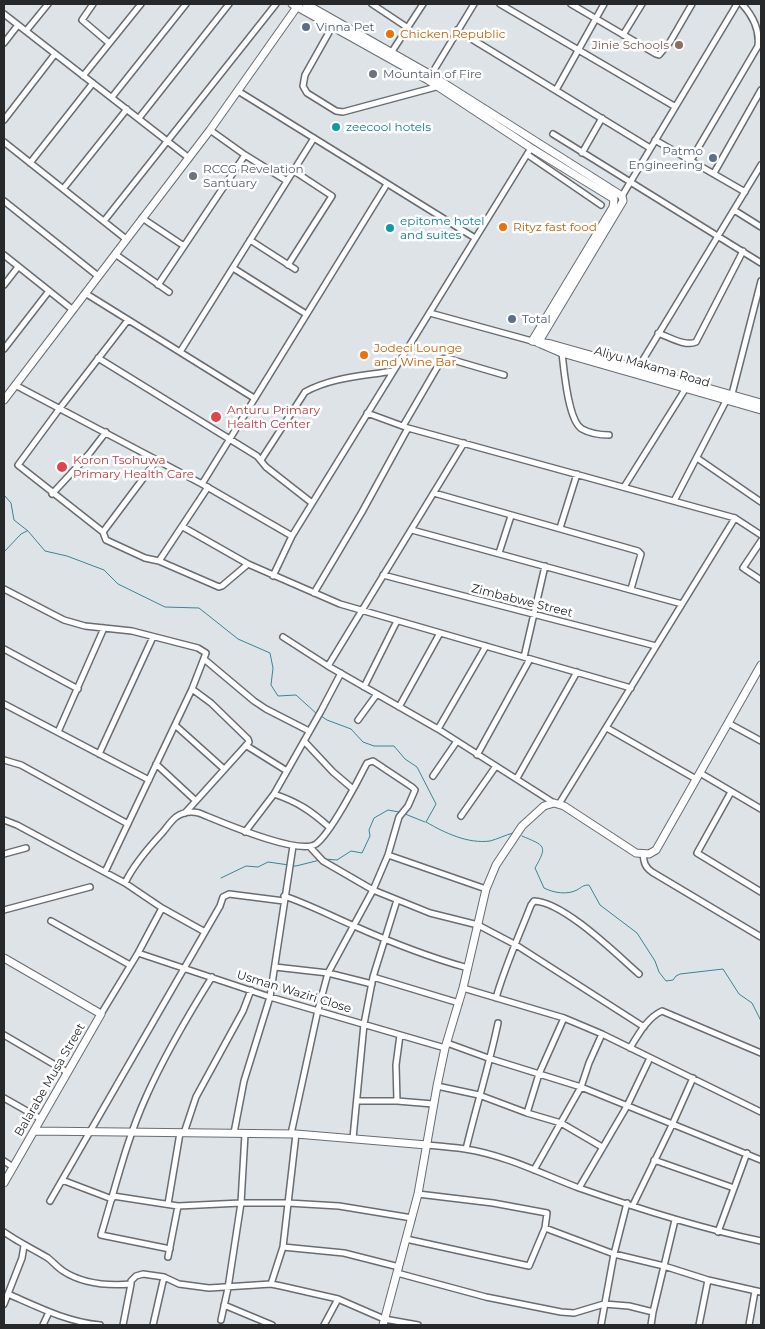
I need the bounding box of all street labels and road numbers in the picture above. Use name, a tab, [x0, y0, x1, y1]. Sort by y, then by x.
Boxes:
street label: Aliyu Makama Road	[592, 344, 712, 390]
street label: Zimbabwe Street	[470, 581, 574, 621]
street label: Usman Waziri Close	[235, 968, 353, 1016]
street label: Balarabe Musa Street	[12, 1021, 88, 1139]

